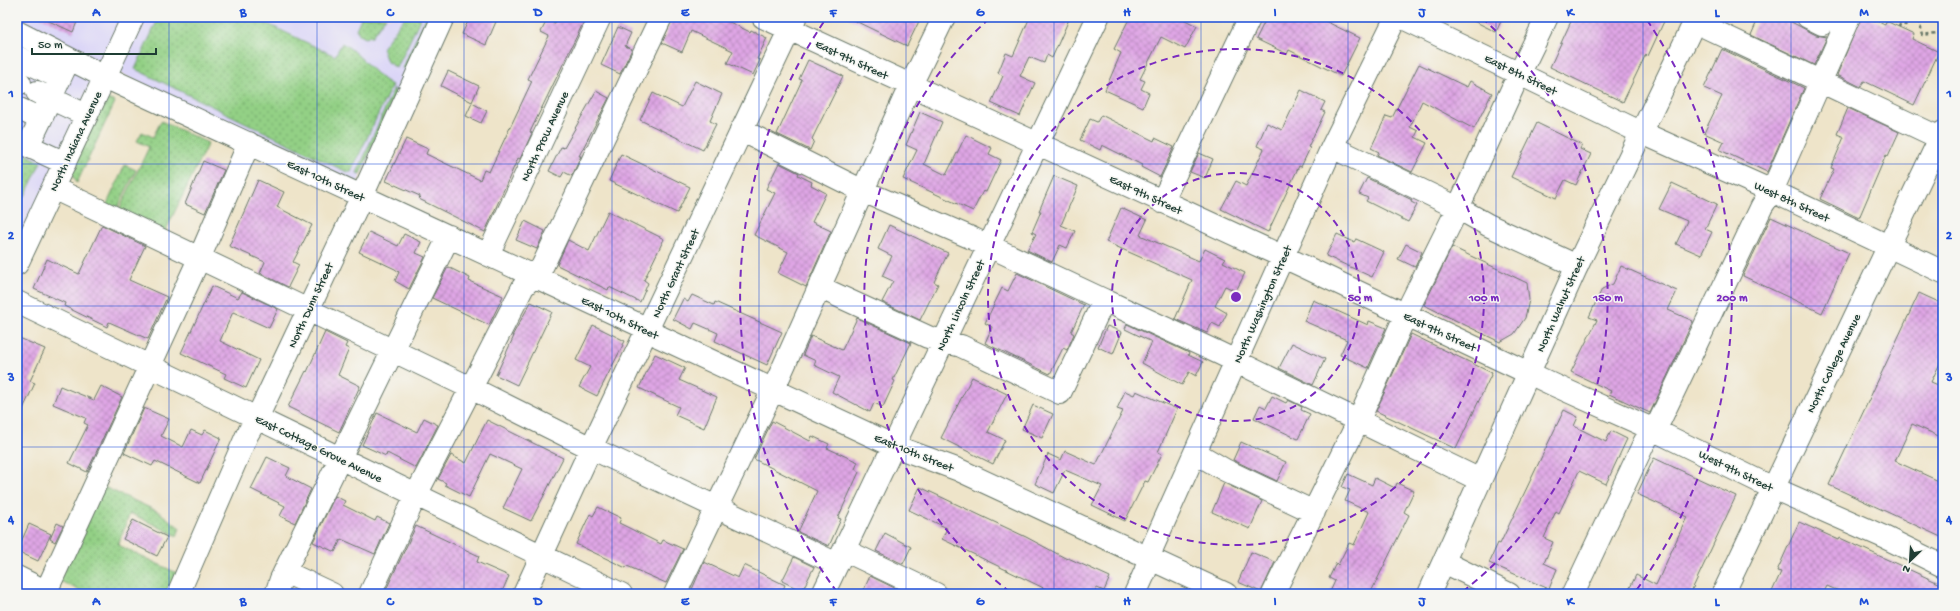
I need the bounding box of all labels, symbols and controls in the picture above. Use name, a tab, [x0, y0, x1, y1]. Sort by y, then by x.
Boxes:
text: A	[91, 6, 101, 21]
text: B	[239, 6, 248, 21]
text: C	[385, 6, 395, 21]
text: D	[533, 6, 543, 21]
text: E	[681, 6, 690, 21]
text: F	[829, 6, 838, 21]
text: G	[976, 6, 985, 21]
text: H	[1123, 6, 1131, 21]
text: I	[1273, 6, 1277, 21]
text: J	[1418, 6, 1427, 21]
text: K	[1565, 6, 1575, 21]
text: L	[1715, 6, 1721, 21]
text: M	[1859, 6, 1869, 21]
scale bar	[32, 30, 156, 56]
street label: East 9th Street	[813, 38, 891, 84]
text: 50 m	[38, 39, 63, 53]
street label: East 8th Street	[1482, 52, 1560, 100]
text: 1	[7, 87, 14, 102]
text: 1	[1945, 87, 1952, 102]
street label: North Indiana Avenue	[48, 89, 106, 194]
street label: North Prow Avenue	[519, 89, 573, 184]
street label: East 10th Street	[284, 158, 367, 206]
street label: East 9th Street	[1107, 173, 1185, 219]
street label: West 8th Street	[1751, 179, 1832, 227]
street label: North Grant Street	[650, 226, 704, 320]
text: 2	[8, 229, 15, 244]
text: 2	[1946, 229, 1953, 244]
street label: North Washington Street	[1232, 243, 1296, 366]
street label: North Walnut Street	[1534, 254, 1590, 355]
street label: North Lincoln Street	[935, 257, 989, 354]
street label: North Dunn Street	[286, 260, 338, 351]
centre of rings	[1229, 290, 1243, 304]
text: 50 m	[1348, 292, 1373, 306]
text: 100 m	[1468, 292, 1499, 306]
text: 150 m	[1592, 292, 1623, 306]
text: 200 m	[1717, 292, 1748, 306]
street label: East 10th Street	[578, 294, 661, 344]
street label: East 9th Street	[1401, 310, 1479, 356]
street label: North College Avenue	[1805, 311, 1865, 416]
text: 3	[7, 371, 15, 386]
text: 3	[1945, 371, 1953, 386]
street label: East Cottage Grove Avenue	[252, 413, 385, 487]
street label: East 10th Street	[872, 432, 956, 477]
street label: West 9th Street	[1696, 448, 1775, 496]
text: 4	[7, 513, 15, 528]
text: 4	[1945, 513, 1953, 528]
north arrow	[1890, 541, 1930, 581]
text: N	[1901, 561, 1912, 575]
text: A	[91, 595, 101, 610]
text: B	[239, 595, 248, 610]
text: C	[385, 595, 395, 610]
text: D	[533, 595, 543, 610]
text: E	[681, 595, 690, 610]
text: F	[829, 595, 838, 610]
text: G	[976, 595, 985, 610]
text: H	[1123, 595, 1131, 610]
text: I	[1273, 595, 1277, 610]
text: J	[1418, 595, 1427, 610]
text: K	[1565, 595, 1575, 610]
text: L	[1715, 595, 1721, 610]
text: M	[1859, 595, 1869, 610]

